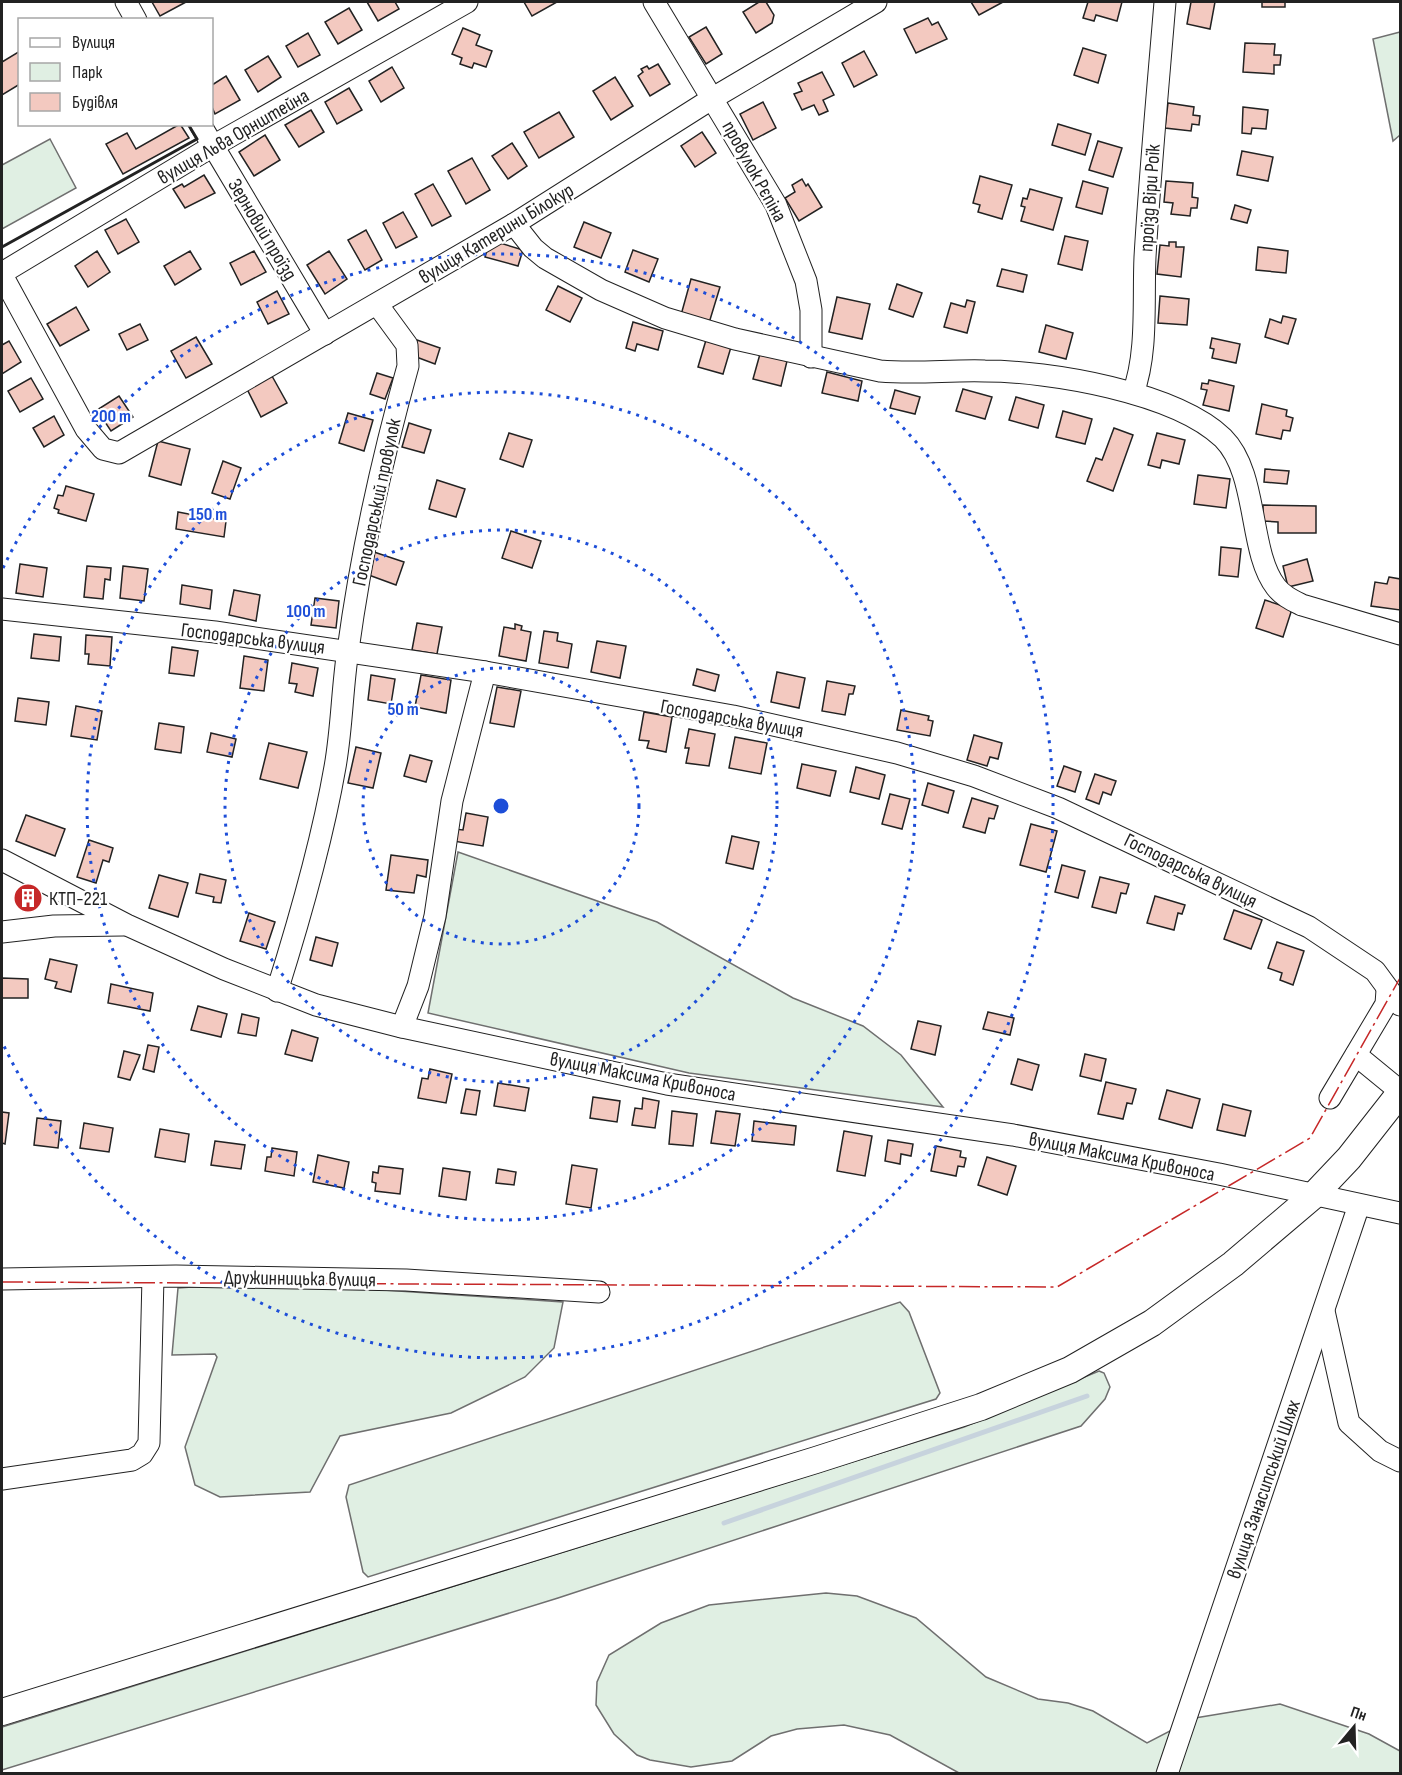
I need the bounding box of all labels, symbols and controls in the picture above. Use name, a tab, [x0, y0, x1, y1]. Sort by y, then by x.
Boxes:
legend	[18, 18, 213, 126]
text: Вулиця	[72, 32, 115, 53]
text: Парк	[72, 62, 103, 83]
street label: вулиця Льва Орнштейна	[154, 84, 313, 190]
text: Будівля	[72, 92, 118, 113]
street label: провулок Рєпіна	[717, 117, 792, 226]
street label: проїзд Віри Роїк	[1134, 143, 1166, 253]
street label: Зерновий проїзд	[222, 174, 302, 285]
street label: вулиця Катерини Білокур	[415, 178, 578, 290]
text: 200 m	[91, 406, 131, 427]
street label: Господарський провулок	[348, 416, 407, 588]
text: 150 m	[189, 504, 227, 525]
text: 100 m	[287, 601, 326, 622]
street label: Господарська вулиця	[179, 618, 326, 660]
street label: Господарська вулиця	[658, 695, 805, 743]
text: 50 m	[387, 699, 419, 720]
centre of rings	[491, 796, 511, 816]
street label: Господарська вулиця	[1120, 828, 1261, 913]
building icon: КТП-221	[12, 882, 44, 914]
place label: КТП-221	[49, 887, 107, 911]
street label: вулиця Максима Кривоноса	[548, 1047, 738, 1107]
street label: вулиця Максима Кривоноса	[1027, 1127, 1217, 1187]
street label: Дружинницька вулиця	[224, 1266, 376, 1292]
street label: вулиця Занасипський Шлях	[1222, 1396, 1306, 1582]
north arrow	[1324, 1697, 1384, 1757]
text: Пн	[1348, 1703, 1369, 1726]

